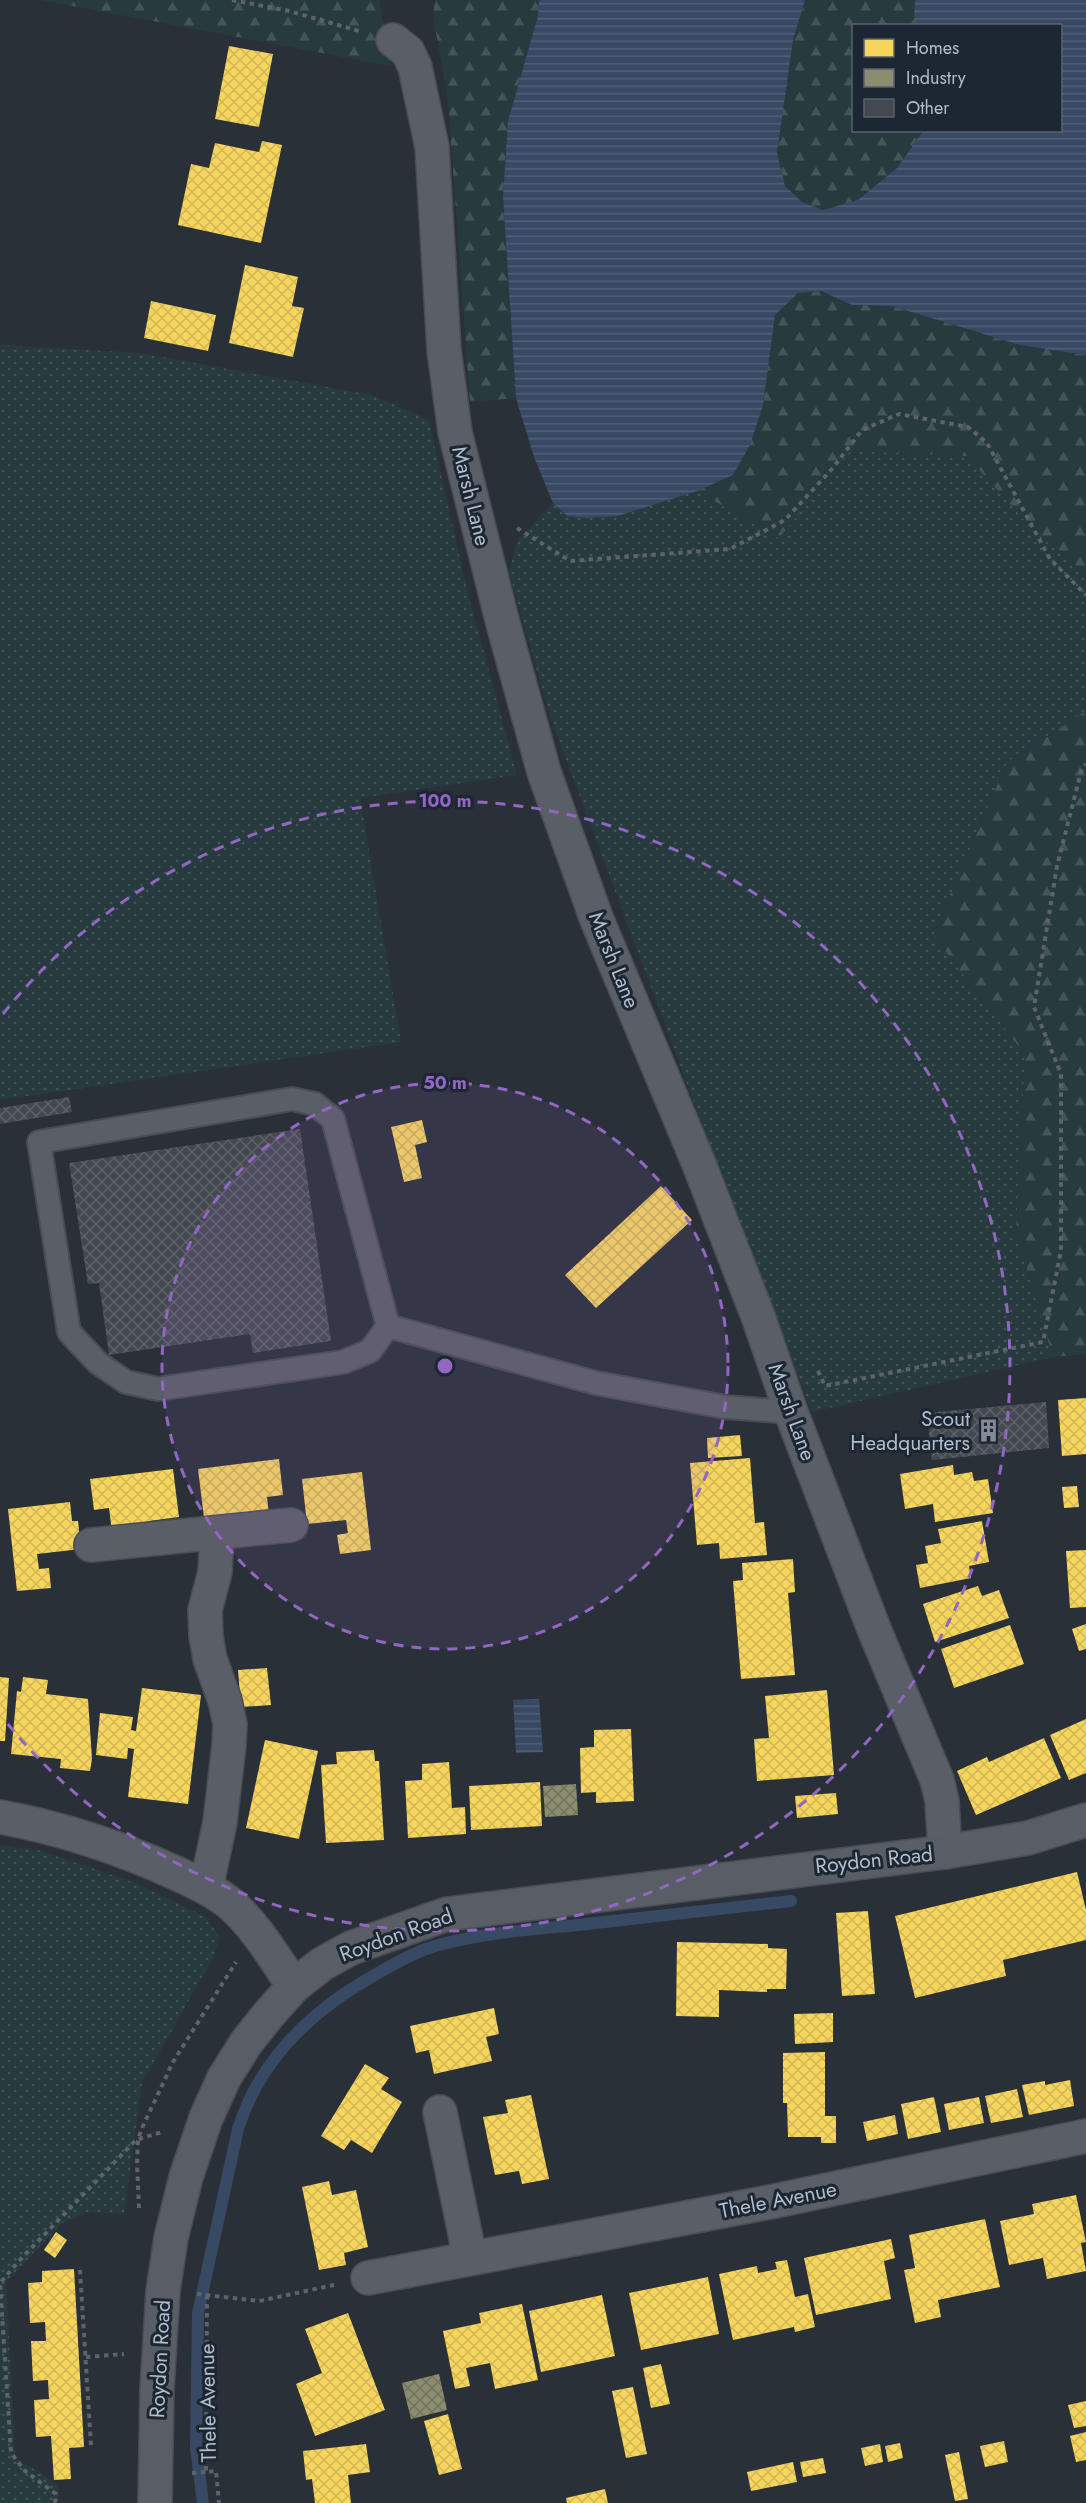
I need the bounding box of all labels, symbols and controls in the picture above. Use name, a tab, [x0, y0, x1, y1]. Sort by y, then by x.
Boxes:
legend	[852, 24, 1062, 132]
text: Homes	[906, 35, 959, 61]
text: Industry	[906, 65, 966, 91]
text: Other	[906, 95, 950, 121]
street label: Marsh Lane	[444, 443, 498, 549]
text: 100 m	[418, 788, 472, 814]
street label: Marsh Lane	[581, 907, 647, 1013]
text: 50 m	[423, 1070, 467, 1096]
centre of rings	[435, 1356, 455, 1376]
street label: Marsh Lane	[761, 1359, 824, 1465]
place label: Scout Headquarters	[850, 1404, 970, 1458]
building icon: Scout Headquarters	[975, 1418, 1001, 1444]
street label: Roydon Road	[814, 1839, 934, 1881]
street label: Roydon Road	[335, 1901, 457, 1969]
street label: Thele Avenue	[717, 2174, 839, 2226]
street label: Roydon Road	[142, 2299, 178, 2419]
street label: Thele Avenue	[192, 2343, 224, 2463]

